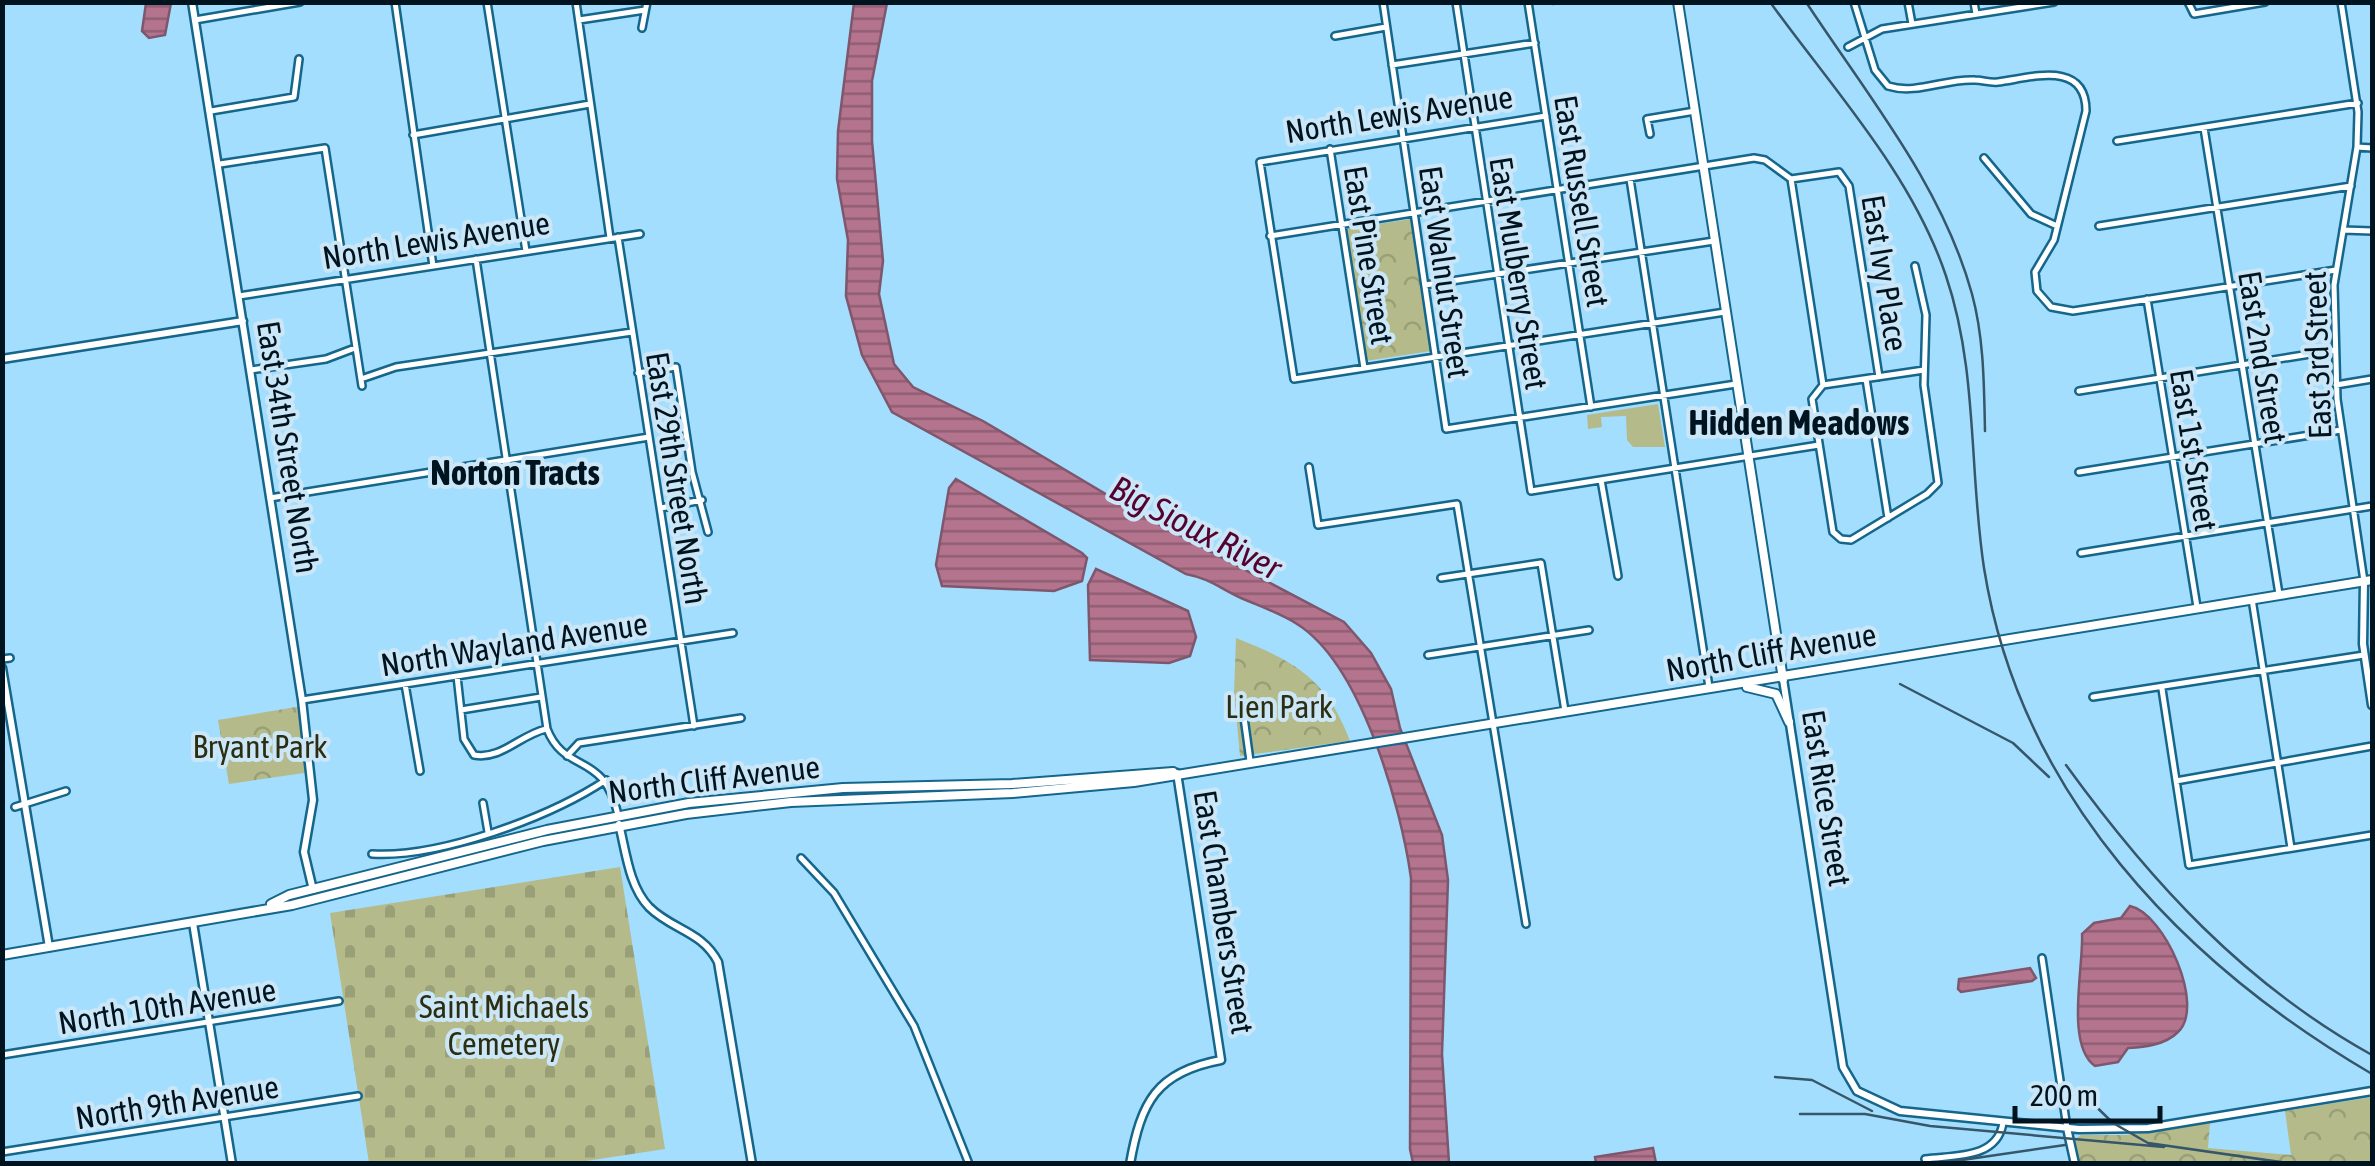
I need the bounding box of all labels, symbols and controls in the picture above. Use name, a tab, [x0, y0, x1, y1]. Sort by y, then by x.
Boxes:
street label: North Lewis Avenue	[1283, 78, 1515, 150]
street label: East Russell Street	[1547, 93, 1617, 309]
street label: East Mulberry Street	[1482, 154, 1556, 392]
street label: East Pine Street	[1337, 163, 1401, 347]
street label: East Walnut Street	[1412, 164, 1478, 380]
street label: East Ivy Place	[1854, 192, 1916, 354]
street label: North Lewis Avenue	[320, 204, 552, 276]
street label: East 2nd Street	[2231, 268, 2295, 446]
street label: East 3rd Street	[2296, 271, 2338, 439]
street label: East 34th Street North	[250, 318, 326, 576]
street label: East 29th Street North	[639, 349, 715, 607]
street label: East 1st Street	[2163, 366, 2225, 534]
district label: Hidden Meadows	[1689, 402, 1909, 442]
district label: Norton Tracts	[430, 452, 600, 492]
water label: Big Sioux River	[1104, 467, 1290, 588]
street label: North Wayland Avenue	[378, 605, 650, 683]
street label: North Cliff Avenue	[1663, 615, 1879, 689]
park label: Lien Park	[1225, 688, 1333, 725]
street label: East Rice Street	[1795, 707, 1859, 889]
park label: Bryant Park	[193, 728, 327, 765]
street label: North Cliff Avenue	[606, 748, 822, 810]
street label: East Chambers Street	[1186, 787, 1262, 1037]
street label: North 10th Avenue	[55, 971, 279, 1041]
park label: Saint Michaels Cemetery	[419, 988, 589, 1062]
scale bar	[2015, 1061, 2160, 1123]
street label: North 9th Avenue	[73, 1068, 281, 1136]
text: 200 m	[2030, 1078, 2098, 1112]

